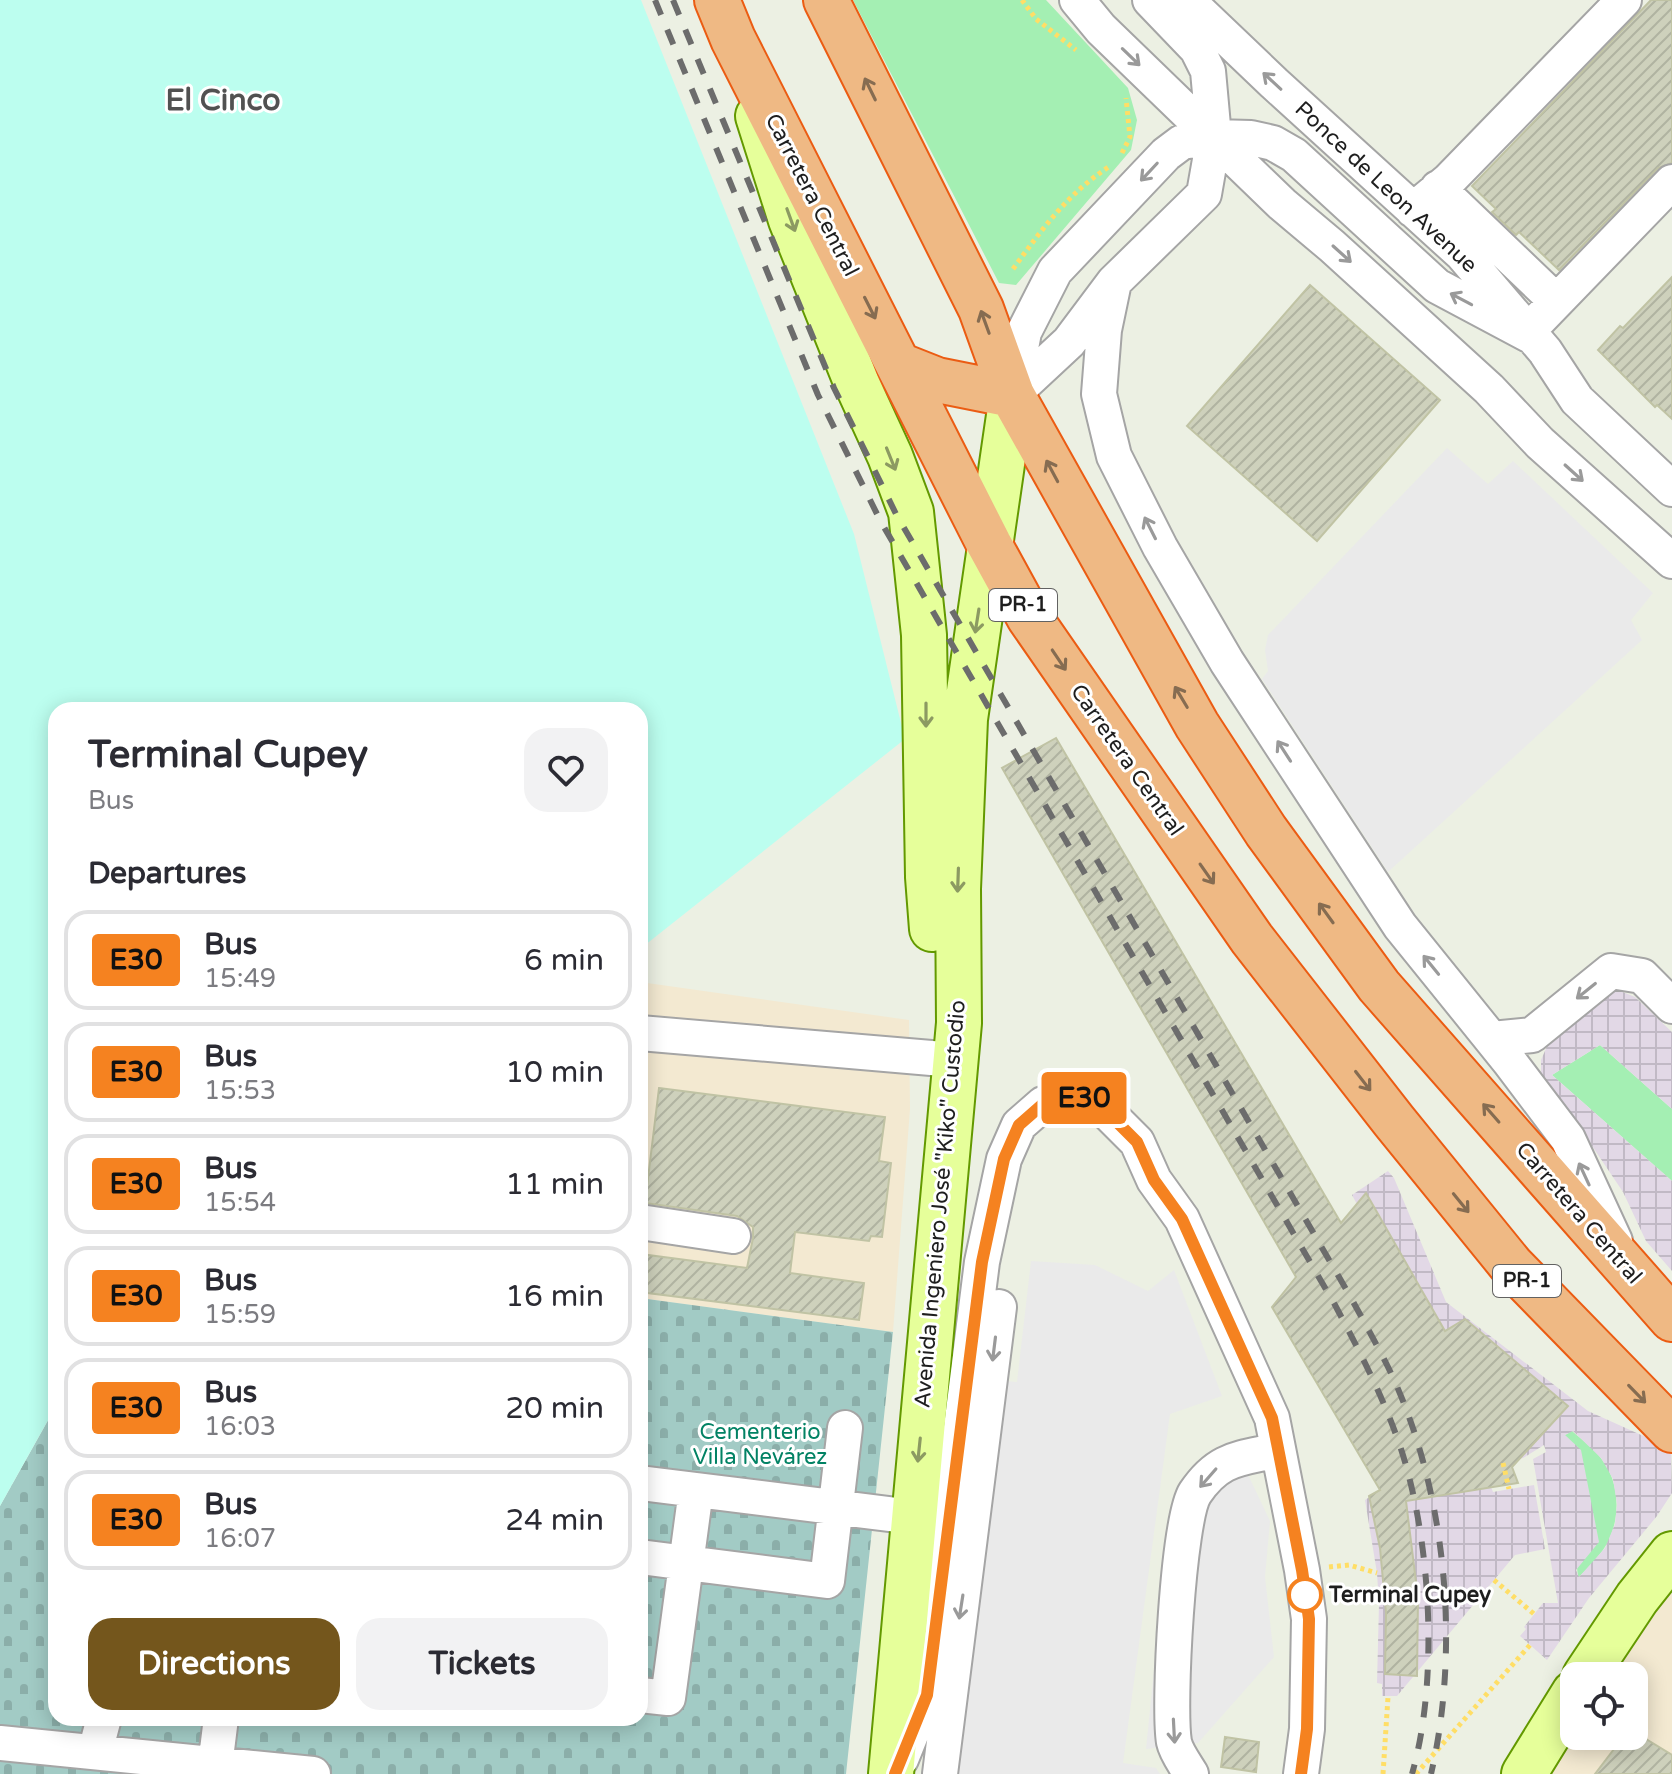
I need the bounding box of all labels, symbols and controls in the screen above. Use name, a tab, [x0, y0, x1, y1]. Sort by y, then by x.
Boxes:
one-way arrow	[1120, 47, 1140, 66]
one-way arrow	[1263, 72, 1282, 91]
one-way arrow	[862, 78, 877, 102]
district label: El Cinco	[165, 82, 281, 119]
street label: Ponce de Leon Avenue	[1290, 96, 1482, 278]
street label: Carretera Central	[760, 109, 864, 281]
one-way arrow	[1139, 162, 1158, 182]
one-way arrow	[785, 207, 800, 232]
one-way arrow	[1331, 245, 1351, 263]
one-way arrow	[1449, 290, 1473, 306]
one-way arrow	[863, 295, 878, 319]
one-way arrow	[977, 310, 992, 335]
one-way arrow	[885, 446, 899, 471]
one-way arrow	[1044, 460, 1060, 483]
one-way arrow	[1564, 464, 1584, 482]
one-way arrow	[1142, 517, 1158, 541]
road number: PR-1	[989, 589, 1057, 621]
one-way arrow	[969, 608, 984, 633]
one-way arrow	[1051, 649, 1067, 671]
street label: Carretera Central	[1065, 679, 1189, 841]
one-way arrow	[1173, 686, 1189, 709]
one-way arrow	[918, 701, 934, 728]
button: heart	[524, 728, 608, 812]
text: Terminal Cupey	[88, 732, 368, 778]
one-way arrow	[1276, 740, 1292, 763]
text: Bus	[88, 785, 134, 816]
text: Departures	[88, 855, 246, 892]
one-way arrow	[1199, 862, 1215, 884]
one-way arrow	[951, 866, 966, 893]
one-way arrow	[1317, 903, 1334, 924]
text: Bus	[204, 926, 257, 963]
text: 6 min	[524, 942, 604, 979]
text: E30	[109, 943, 163, 977]
one-way arrow	[1422, 955, 1440, 976]
text: 15:49	[204, 963, 276, 994]
one-way arrow	[1576, 982, 1597, 1000]
street label: Avenida Ingeniero José "Kiko" Custodio	[909, 999, 971, 1409]
text: Bus	[204, 1038, 257, 1075]
text: 10 min	[505, 1054, 604, 1091]
text: E30	[109, 1055, 163, 1089]
one-way arrow	[1355, 1070, 1372, 1092]
line badge: E30	[1038, 1072, 1130, 1124]
text: 15:53	[204, 1075, 276, 1106]
text: E30	[1057, 1081, 1111, 1115]
one-way arrow	[1482, 1104, 1500, 1124]
street label: Carretera Central	[1510, 1137, 1648, 1289]
text: Bus	[204, 1150, 257, 1187]
one-way arrow	[1576, 1163, 1591, 1187]
text: 11 min	[505, 1166, 604, 1203]
text: E30	[109, 1167, 163, 1201]
text: 15:54	[204, 1187, 276, 1218]
one-way arrow	[1452, 1192, 1470, 1213]
text: Bus	[204, 1262, 257, 1299]
road number: PR-1	[1493, 1265, 1561, 1297]
text: 16 min	[505, 1278, 604, 1315]
text: E30	[109, 1279, 163, 1313]
text: 15:59	[204, 1299, 276, 1330]
one-way arrow	[986, 1336, 1001, 1361]
text: Bus	[204, 1374, 257, 1411]
one-way arrow	[1627, 1384, 1646, 1403]
text: 20 min	[505, 1390, 604, 1427]
text: E30	[109, 1391, 163, 1425]
text: 16:03	[204, 1411, 276, 1442]
park label: Cementerio Villa Nevárez	[693, 1419, 827, 1470]
one-way arrow	[911, 1437, 926, 1462]
one-way arrow	[1200, 1467, 1218, 1488]
text: Bus	[204, 1486, 257, 1523]
text: 24 min	[505, 1502, 604, 1539]
text: E30	[109, 1503, 163, 1537]
text: 16:07	[204, 1523, 276, 1554]
marker: Terminal Cupey	[1288, 1578, 1322, 1612]
place label: Terminal Cupey	[1328, 1582, 1491, 1608]
one-way arrow	[953, 1593, 968, 1619]
button: Directions	[88, 1618, 340, 1710]
button: Tickets	[356, 1618, 608, 1710]
map controls	[1560, 1662, 1648, 1750]
button: locate	[1560, 1662, 1648, 1750]
one-way arrow	[1167, 1717, 1182, 1744]

